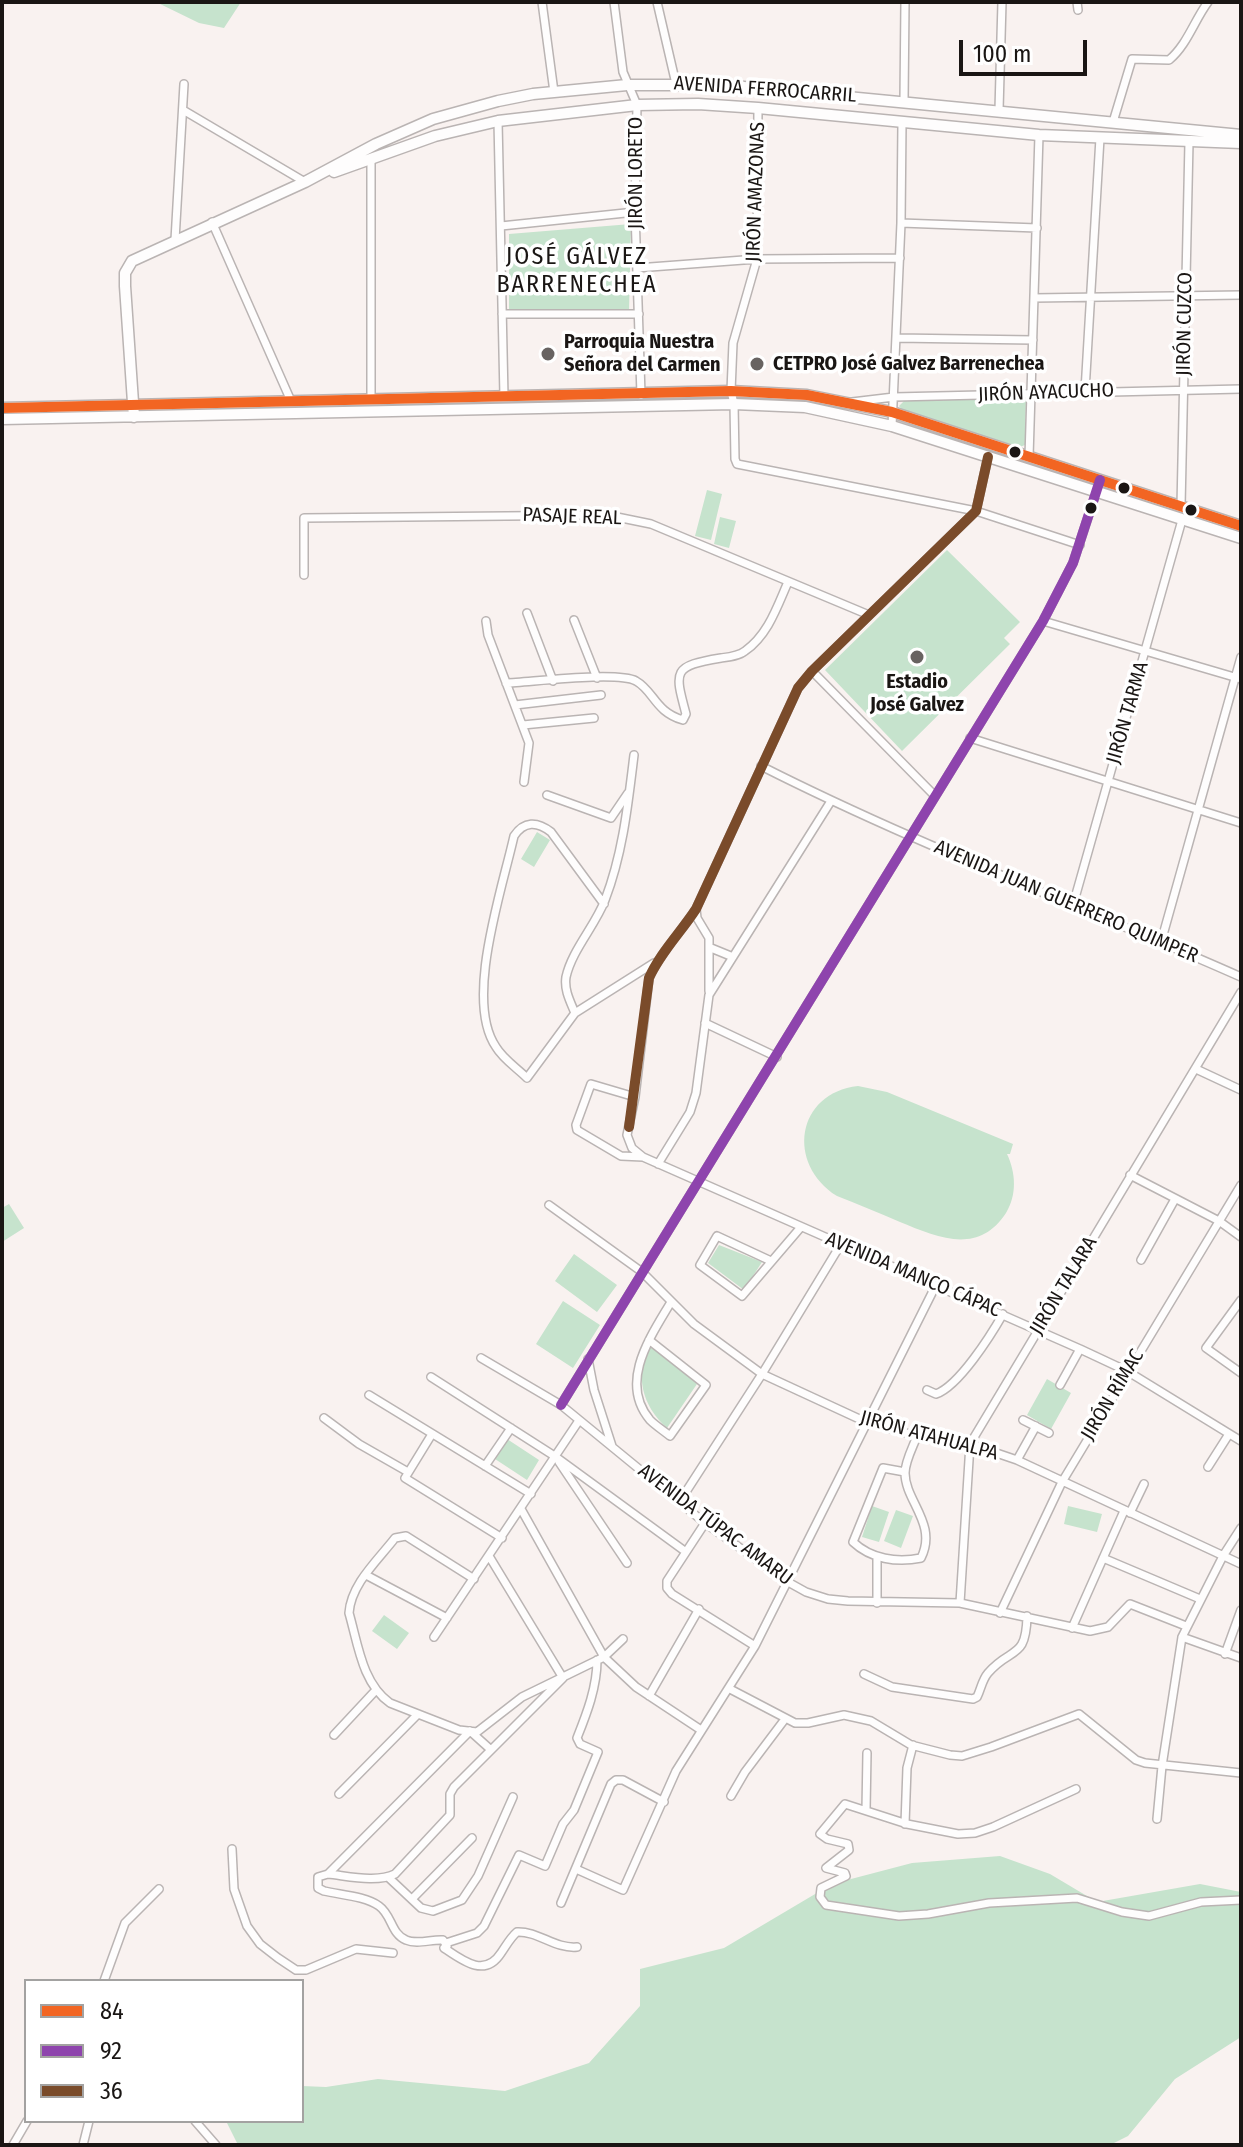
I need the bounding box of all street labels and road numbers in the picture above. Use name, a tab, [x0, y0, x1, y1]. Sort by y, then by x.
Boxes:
street label: AVENIDA FERROCARRIL	[673, 72, 857, 108]
street label: JIRÓN LORETO	[624, 117, 648, 229]
street label: JIRÓN AMAZONAS	[742, 122, 770, 262]
street label: JIRÓN CUZCO	[1172, 272, 1198, 376]
street label: JIRÓN AYACUCHO	[978, 379, 1114, 407]
street label: PASAJE REAL	[522, 503, 622, 531]
street label: JIRÓN TARMA	[1102, 659, 1154, 767]
street label: AVENIDA JUAN GUERRERO QUIMPER	[930, 835, 1202, 969]
street label: AVENIDA MANCO CÁPAC	[822, 1227, 1004, 1323]
street label: JIRÓN TALARA	[1025, 1233, 1103, 1339]
street label: JIRÓN RÍMAC	[1077, 1345, 1149, 1445]
street label: JIRÓN ATAHUALPA	[857, 1406, 1001, 1466]
street label: AVENIDA TÚPAC AMARU	[633, 1459, 797, 1591]

